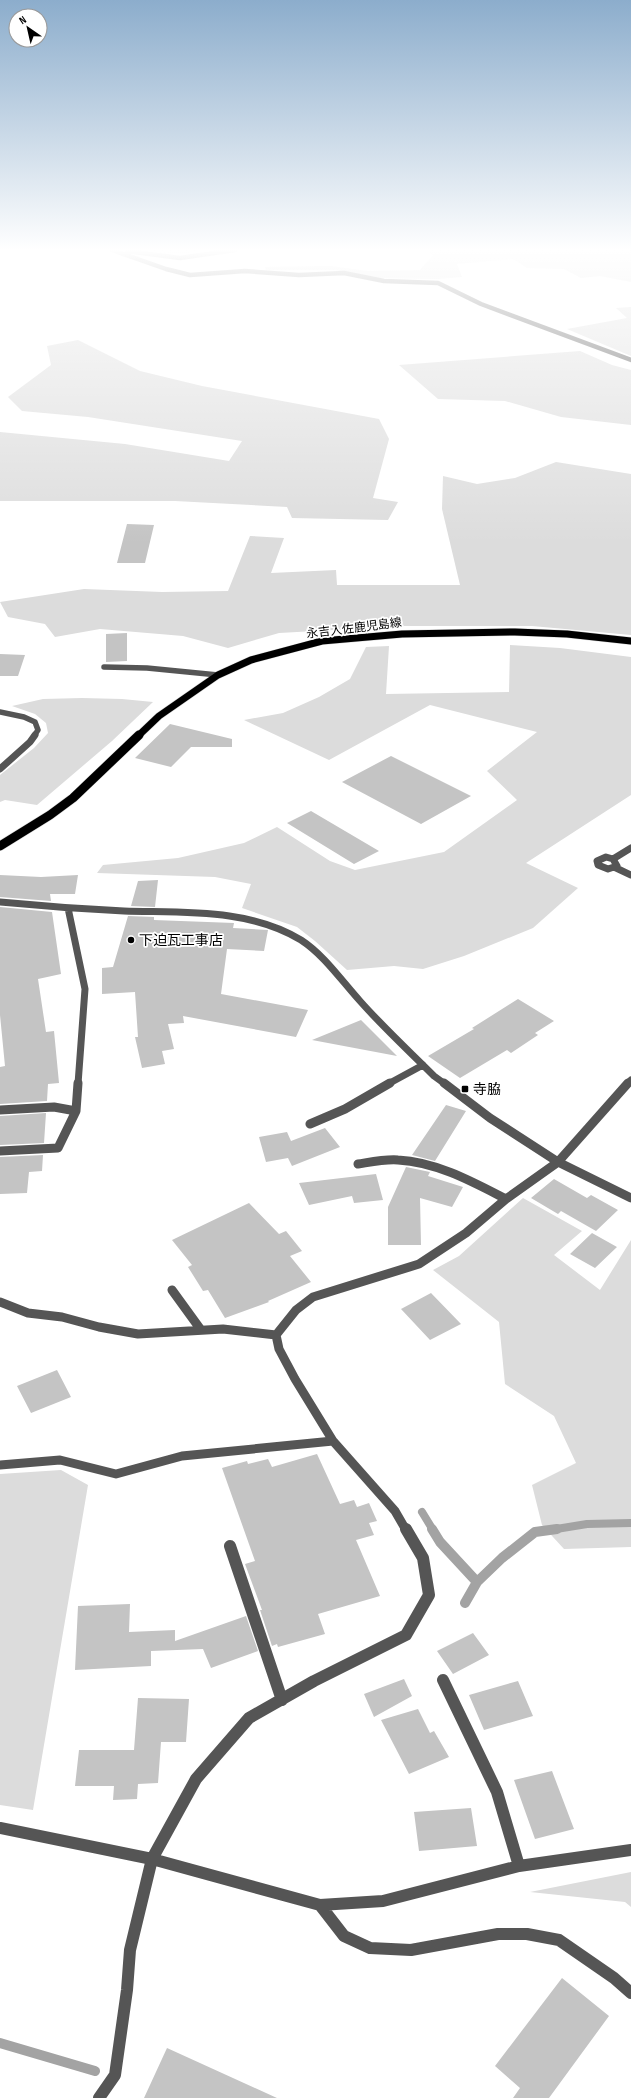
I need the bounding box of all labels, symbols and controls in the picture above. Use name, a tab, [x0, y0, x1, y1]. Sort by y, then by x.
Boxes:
north arrow	[8, 8, 48, 48]
text: N	[17, 13, 29, 27]
street label: 永吉入佐鹿児島線	[305, 615, 403, 642]
place label: 下迫瓦工事店	[139, 932, 223, 949]
marker: 下迫瓦工事店	[126, 935, 136, 945]
place label: 寺脇	[473, 1081, 501, 1098]
marker: 寺脇	[460, 1084, 470, 1094]

